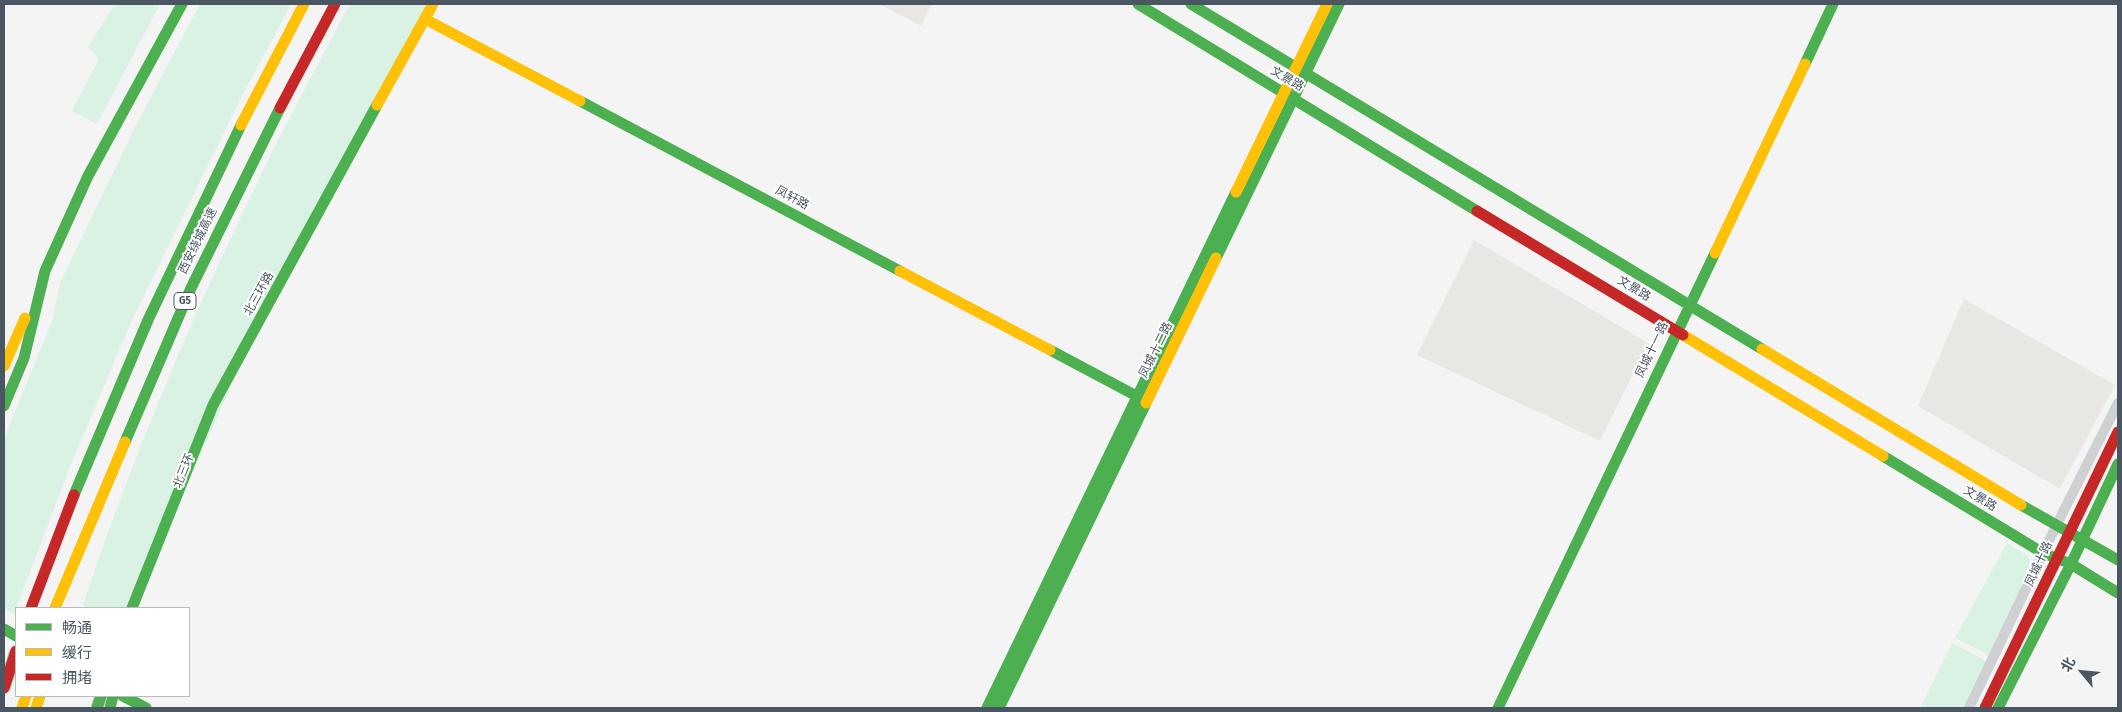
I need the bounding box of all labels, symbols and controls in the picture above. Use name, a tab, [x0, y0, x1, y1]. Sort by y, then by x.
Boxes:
street label: 文景路	[1268, 64, 1306, 94]
street label: 凤轩路	[773, 183, 811, 213]
street label: 西安绕城高速	[176, 205, 220, 277]
street label: 北三环路	[241, 270, 277, 318]
street label: 文景路	[1615, 274, 1653, 304]
road number: G5	[174, 292, 196, 310]
street label: 凤城十二路	[1136, 320, 1176, 380]
street label: 凤城十一路	[1633, 320, 1671, 380]
street label: 北三环	[171, 452, 197, 490]
street label: 文景路	[1961, 484, 1999, 514]
street label: 凤城十路	[2022, 539, 2056, 589]
legend	[15, 607, 190, 697]
text: 畅通	[62, 619, 92, 637]
text: 缓行	[62, 644, 92, 662]
north arrow	[2057, 647, 2107, 697]
text: 北	[2058, 655, 2079, 675]
text: 拥堵	[62, 669, 92, 687]

